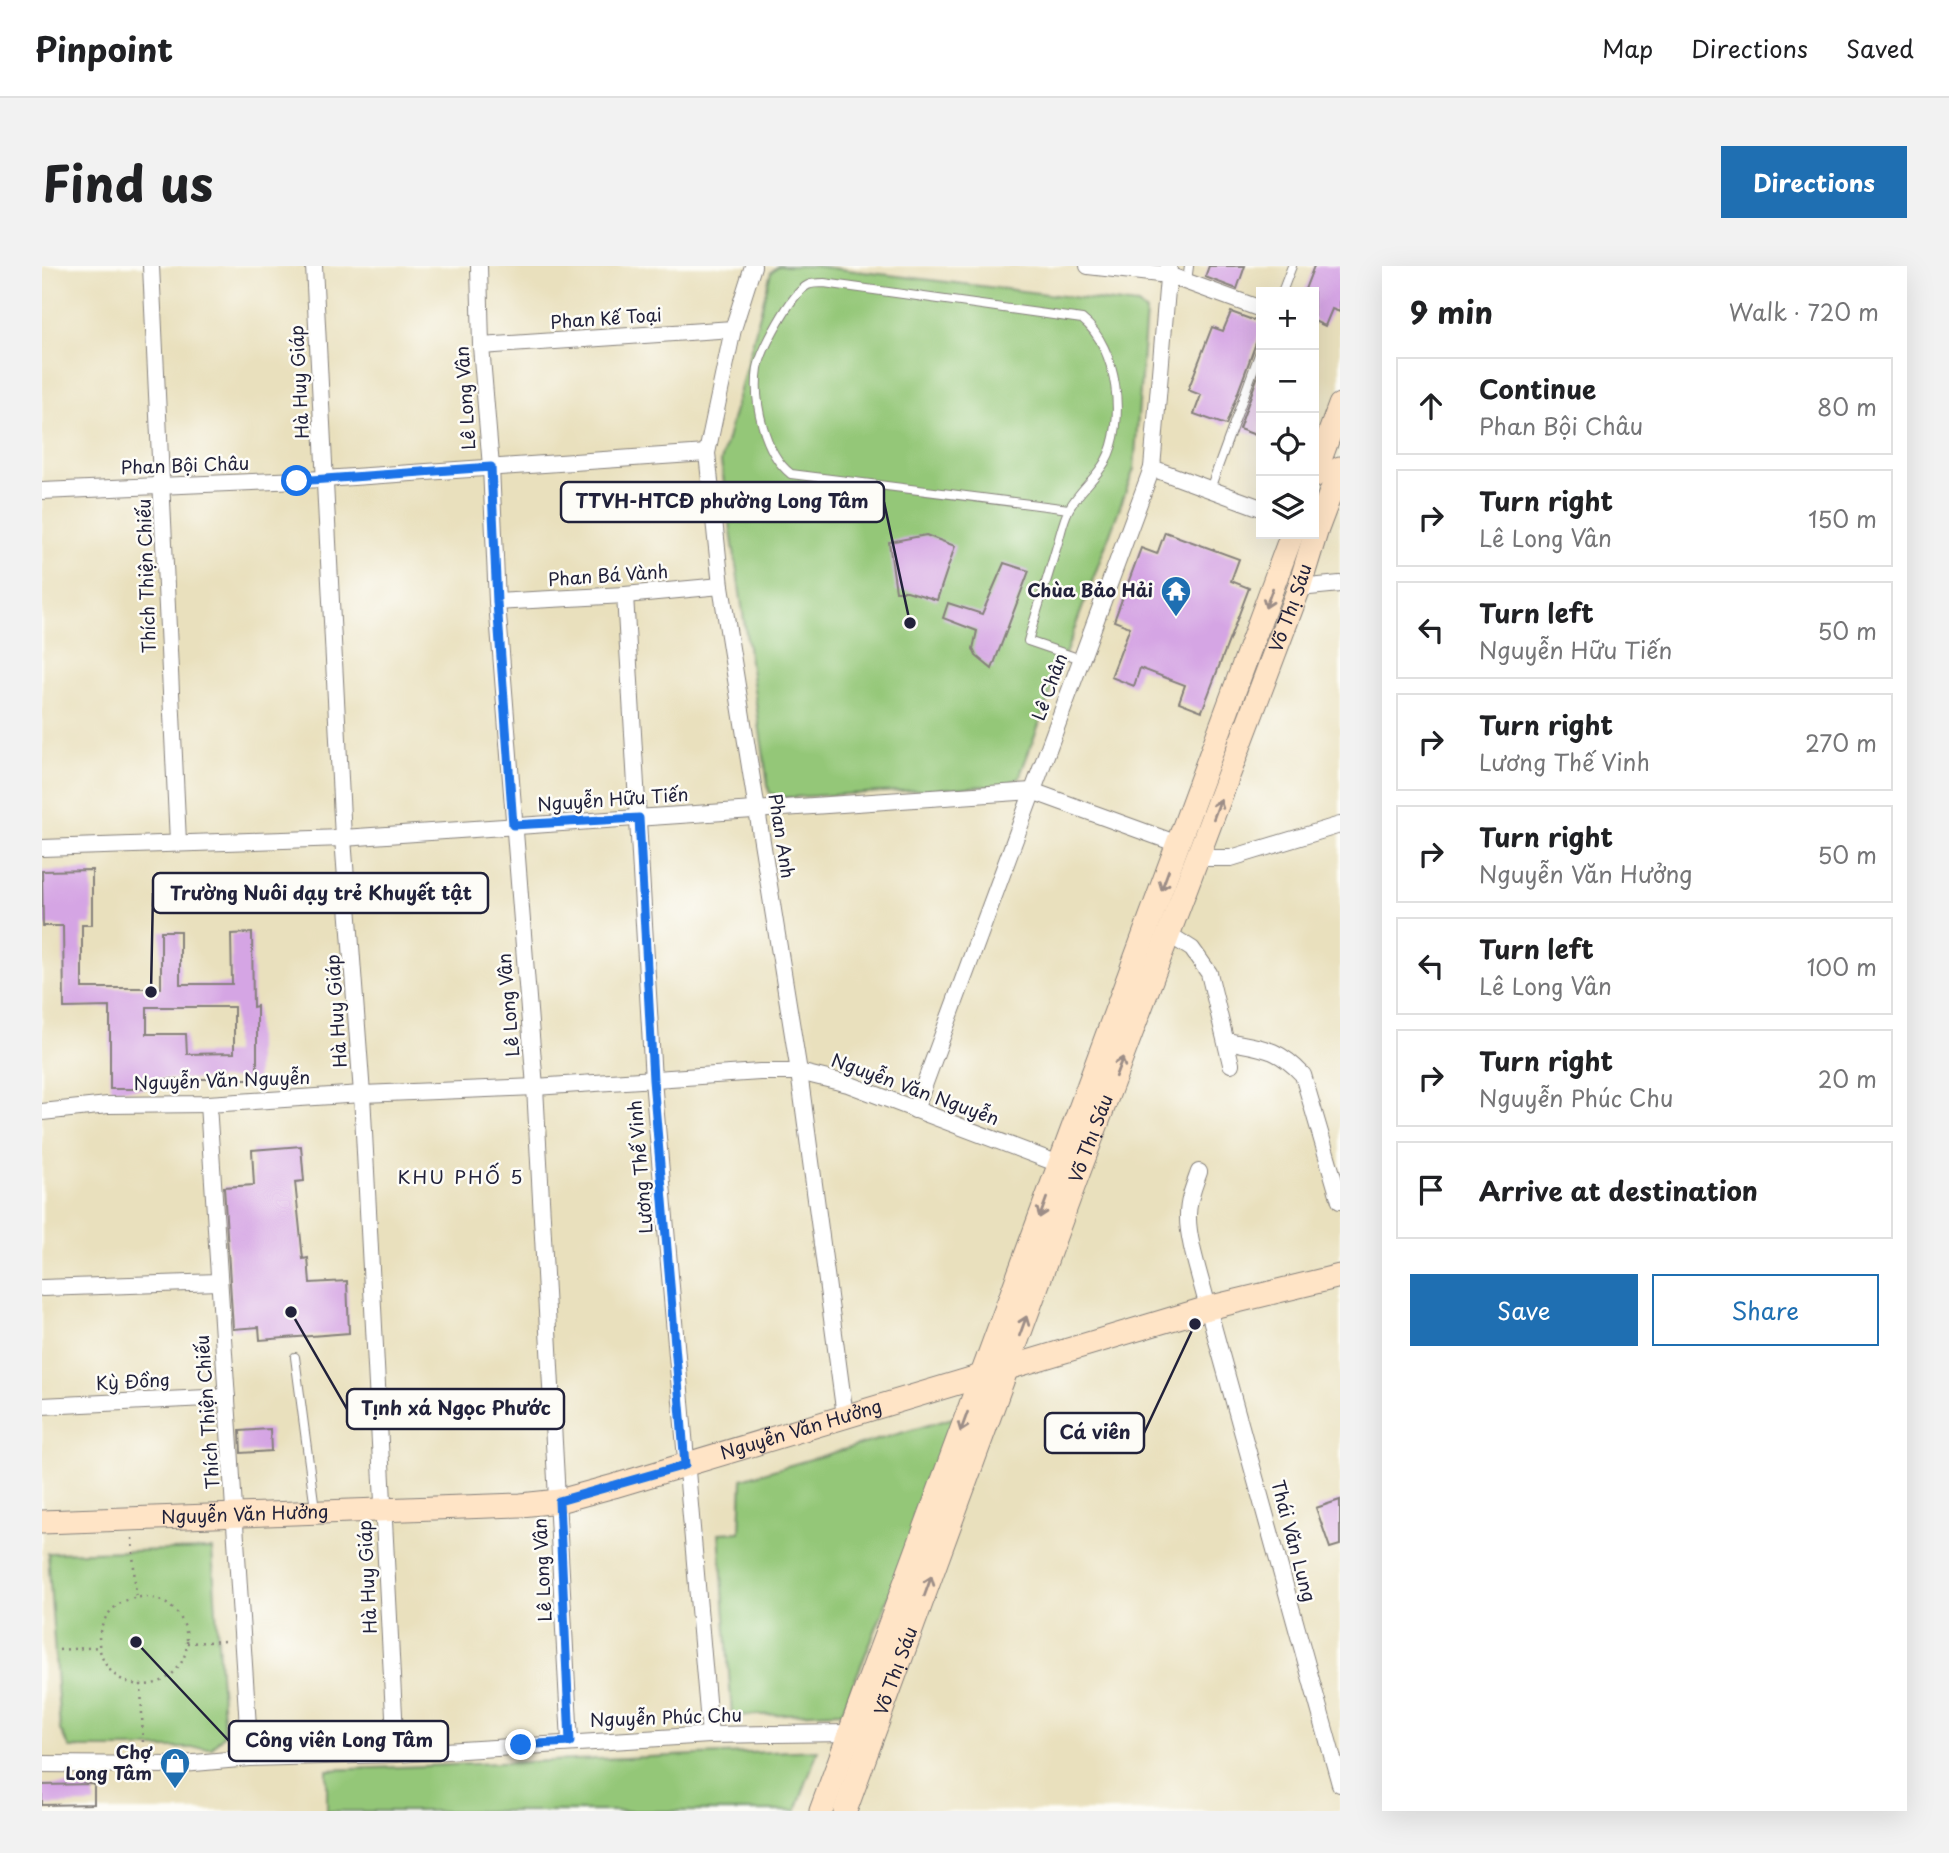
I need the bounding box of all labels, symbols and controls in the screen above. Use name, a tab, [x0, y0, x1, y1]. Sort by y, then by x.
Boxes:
text: Pinpoint	[35, 23, 173, 73]
text: Map	[1602, 30, 1653, 66]
text: Directions	[1691, 30, 1808, 66]
text: Saved	[1846, 30, 1914, 66]
text: Find us	[42, 145, 213, 219]
button: Directions	[1721, 146, 1907, 218]
map controls	[1256, 287, 1319, 539]
button: +	[1256, 287, 1319, 350]
text: 9 min	[1410, 289, 1493, 334]
text: Walk · 720 m	[1729, 294, 1879, 329]
street label: Phan Kế Toại	[549, 300, 663, 335]
street label: Hà Huy Giáp	[282, 325, 315, 440]
street label: Lê Long Vân	[447, 345, 482, 451]
button: −	[1256, 350, 1319, 413]
text: Continue	[1479, 369, 1596, 408]
icon: ahead	[1412, 387, 1450, 425]
text: 80 m	[1817, 389, 1877, 424]
text: Phan Bội Châu	[1479, 408, 1643, 443]
button: locate	[1256, 413, 1319, 476]
street label: Phan Bội Châu	[120, 449, 250, 480]
route start	[281, 465, 312, 496]
button: layers	[1256, 476, 1319, 539]
text: Turn right	[1479, 481, 1613, 520]
callout: TTVH-HTCĐ phường Long Tâm	[561, 482, 884, 522]
text: TTVH-HTCĐ phường Long Tâm	[575, 486, 869, 514]
street label: Thích Thiện Chiếu	[129, 498, 162, 654]
icon: right	[1412, 499, 1450, 537]
text: 150 m	[1808, 501, 1877, 536]
text: Lê Long Vân	[1479, 520, 1612, 555]
street label: Phan Bá Vành	[547, 557, 669, 592]
street label: Võ Thị Sáu	[1261, 560, 1318, 656]
temple icon: Chùa Bảo Hải	[1159, 574, 1193, 618]
place label: Chùa Bảo Hải	[1027, 576, 1153, 603]
one-way arrow	[1261, 586, 1274, 608]
text: Turn left	[1479, 593, 1594, 632]
icon: left	[1412, 611, 1450, 649]
text: 50 m	[1817, 613, 1877, 648]
text: Nguyễn Hữu Tiến	[1479, 632, 1672, 667]
street label: Lê Chân	[1024, 649, 1073, 724]
text: Turn right	[1479, 705, 1613, 744]
icon: right	[1412, 723, 1450, 761]
text: 270 m	[1805, 725, 1877, 760]
text: Lương Thế Vinh	[1479, 744, 1650, 779]
street label: Nguyễn Hữu Tiến	[536, 780, 689, 817]
street label: Phan Anh	[762, 791, 803, 880]
one-way arrow	[1212, 798, 1224, 820]
text: Turn right	[1479, 817, 1613, 856]
icon: right	[1412, 835, 1450, 873]
text: 50 m	[1817, 837, 1877, 872]
text: Nguyễn Văn Hưởng	[1479, 856, 1693, 891]
one-way arrow	[1157, 869, 1170, 891]
callout: Trường Nuôi dạy trẻ Khuyết tật	[153, 873, 488, 913]
text: Trường Nuôi dạy trẻ Khuyết tật	[170, 878, 472, 906]
text: Turn left	[1479, 929, 1594, 968]
icon: left	[1412, 947, 1450, 985]
text: 100 m	[1807, 949, 1877, 984]
street label: Lê Long Vân	[490, 952, 525, 1058]
street label: Hà Huy Giáp	[318, 953, 353, 1069]
text: Lê Long Vân	[1479, 968, 1612, 1003]
text: Turn right	[1479, 1041, 1613, 1080]
street label: Nguyễn Văn Nguyễn	[828, 1046, 1003, 1131]
one-way arrow	[1113, 1057, 1126, 1079]
icon: right	[1412, 1059, 1450, 1097]
text: 20 m	[1818, 1061, 1877, 1096]
street label: Nguyễn Văn Nguyễn	[133, 1063, 311, 1096]
text: Nguyễn Phúc Chu	[1479, 1080, 1673, 1115]
street label: Võ Thị Sáu	[1061, 1090, 1119, 1186]
street label: Lương Thế Vinh	[620, 1099, 659, 1235]
district label: KHU PHỐ 5	[398, 1162, 524, 1190]
icon: arrive	[1412, 1171, 1450, 1209]
text: Arrive at destination	[1479, 1171, 1758, 1210]
one-way arrow	[1036, 1197, 1048, 1219]
button: Save	[1410, 1274, 1638, 1346]
button: Share	[1652, 1274, 1879, 1346]
one-way arrow	[1017, 1316, 1030, 1338]
street label: Thích Thiện Chiếu	[188, 1334, 225, 1490]
street label: Kỳ Đồng	[95, 1365, 171, 1396]
callout: Tịnh xá Ngọc Phước	[347, 1389, 564, 1429]
street label: Nguyễn Văn Hưởng	[717, 1392, 885, 1465]
text: Tịnh xá Ngọc Phước	[361, 1393, 551, 1421]
one-way arrow	[957, 1410, 969, 1432]
callout: Cá viên	[1045, 1413, 1144, 1453]
text: Cá viên	[1059, 1417, 1131, 1445]
street label: Thái Văn Lung	[1265, 1477, 1324, 1604]
street label: Nguyễn Văn Hưởng	[161, 1497, 329, 1530]
street label: Lê Long Vân	[525, 1517, 558, 1623]
street label: Hà Huy Giáp	[350, 1520, 383, 1635]
one-way arrow	[923, 1576, 935, 1598]
street label: Võ Thị Sáu	[866, 1622, 923, 1719]
street label: Nguyễn Phúc Chu	[589, 1700, 742, 1733]
callout: Công viên Long Tâm	[229, 1721, 448, 1761]
text: Công viên Long Tâm	[245, 1725, 433, 1753]
route end	[505, 1729, 536, 1760]
place label: Chợ Long Tâm	[66, 1738, 153, 1786]
shop icon: Chợ Long Tâm	[158, 1746, 192, 1790]

